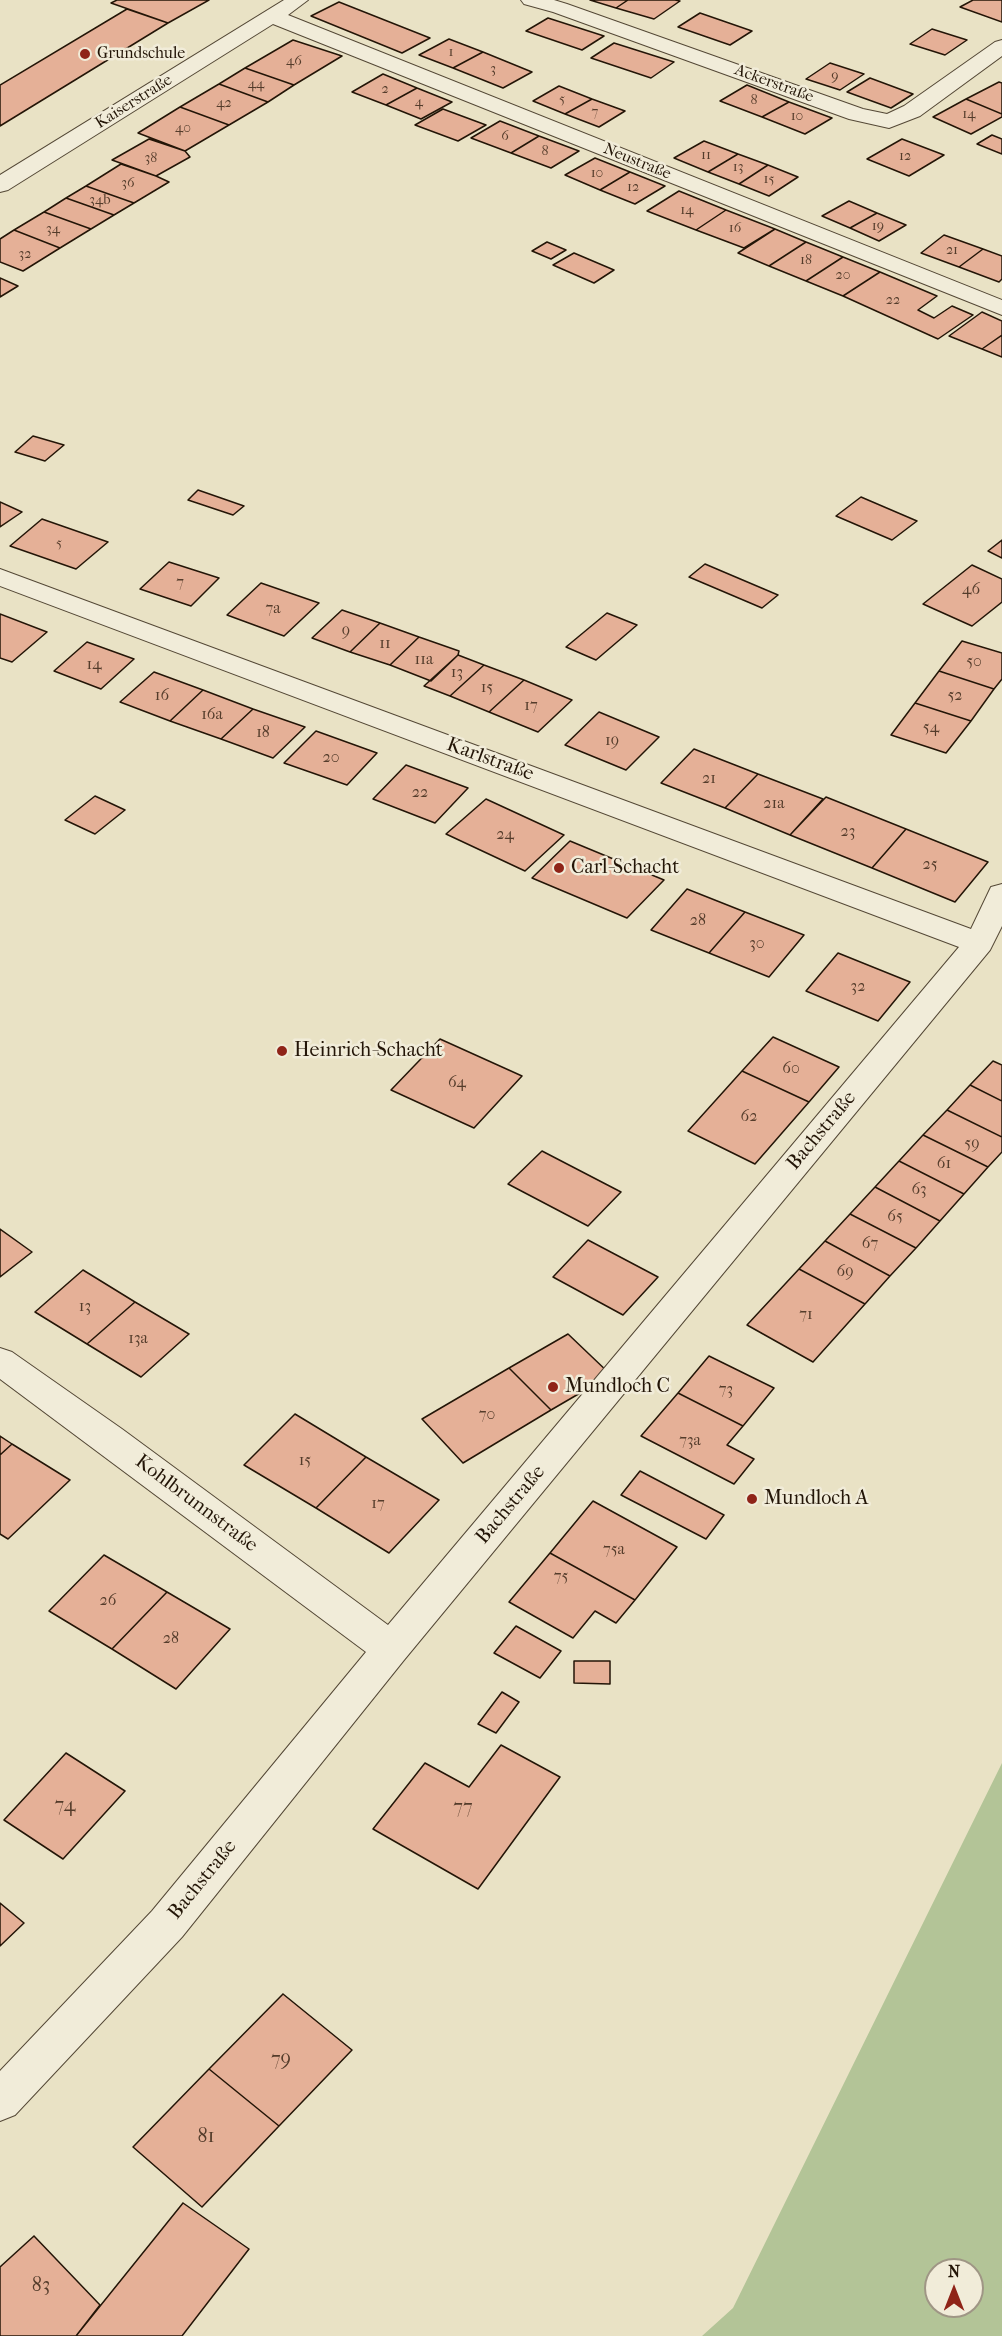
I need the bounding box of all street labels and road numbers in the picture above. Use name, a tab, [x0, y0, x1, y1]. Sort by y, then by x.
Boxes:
street label: Ackerstraße	[732, 61, 816, 107]
street label: Kaiserstraße	[92, 71, 176, 133]
street label: Neustraße	[600, 140, 674, 184]
street label: Karlstraße	[443, 733, 537, 787]
street label: Bachstraße	[782, 1087, 862, 1175]
street label: Kohlbrunnstraße	[130, 1450, 262, 1558]
street label: Bachstraße	[471, 1461, 551, 1549]
street label: Bachstraße	[164, 1835, 242, 1925]

